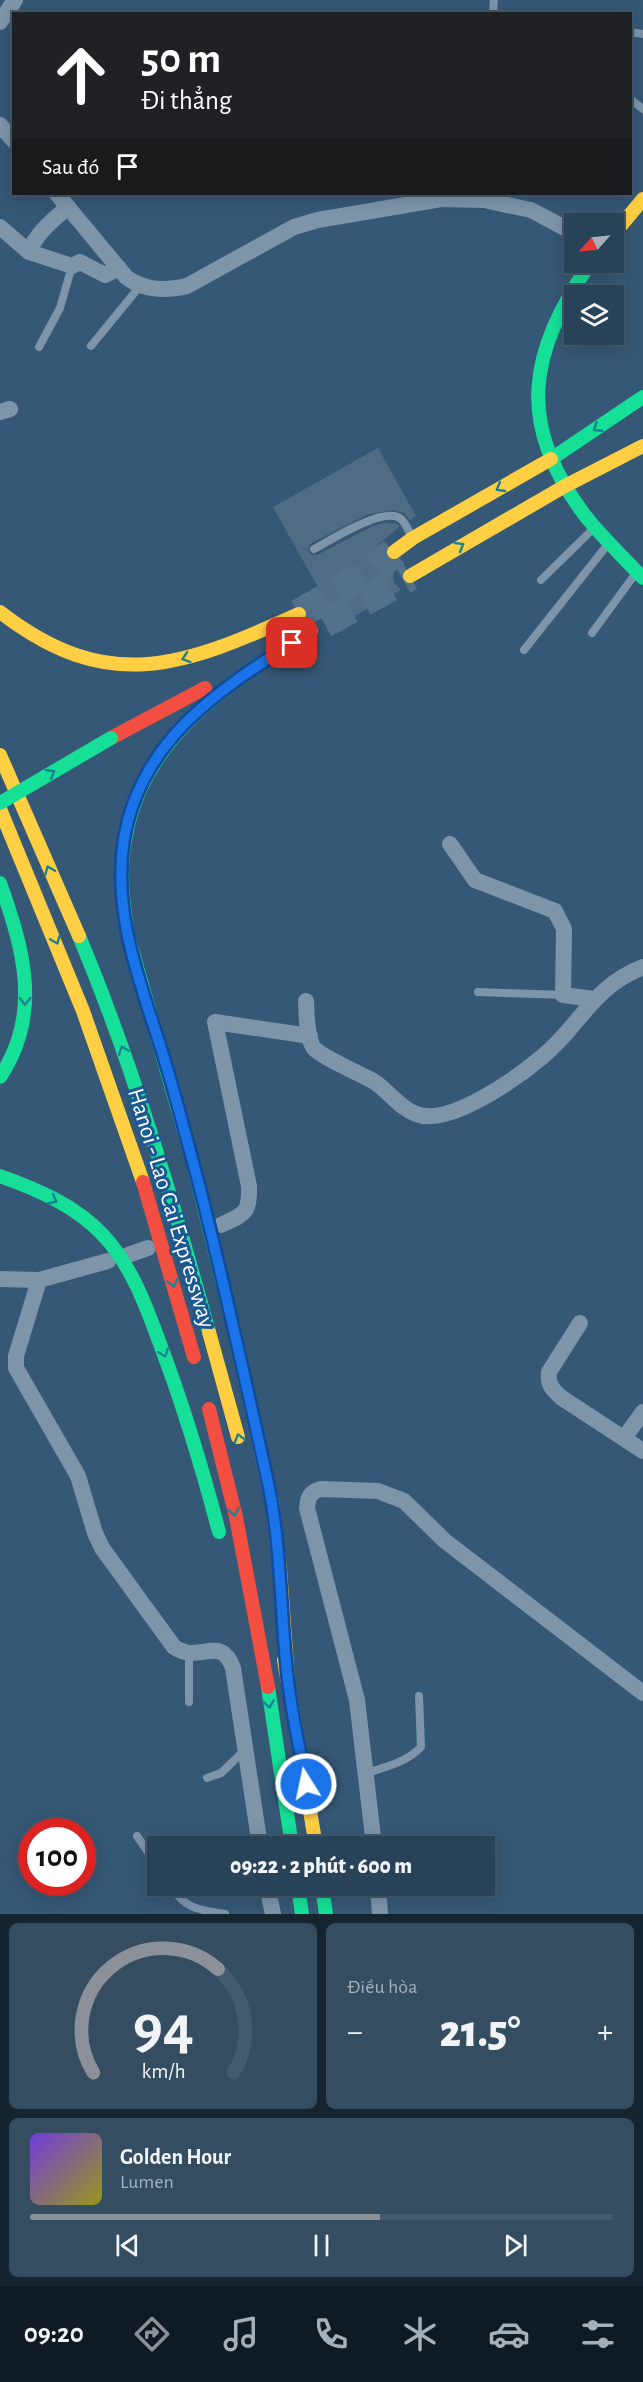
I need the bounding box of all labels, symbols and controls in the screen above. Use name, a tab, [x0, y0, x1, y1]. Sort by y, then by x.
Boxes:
icon: ahead	[42, 36, 120, 114]
text: 50 m	[141, 38, 221, 80]
text: Đi thẳng	[141, 87, 232, 114]
icon: arrive	[111, 150, 144, 183]
text: Sau đó	[42, 156, 99, 178]
north arrow	[564, 213, 624, 273]
map controls	[564, 213, 624, 345]
button: layers	[564, 285, 624, 345]
one-way arrow	[593, 421, 604, 432]
one-way arrow	[496, 480, 506, 492]
one-way arrow	[454, 542, 464, 554]
pin	[266, 617, 317, 668]
icon: arrive	[275, 626, 308, 659]
one-way arrow	[181, 651, 192, 663]
one-way arrow	[45, 769, 55, 781]
one-way arrow	[44, 865, 56, 876]
one-way arrow	[49, 934, 61, 945]
one-way arrow	[19, 996, 31, 1005]
one-way arrow	[118, 1046, 131, 1056]
street label: Hanoi - Lao Cai Expressway	[123, 1085, 219, 1331]
one-way arrow	[47, 1193, 58, 1204]
one-way arrow	[166, 1277, 178, 1288]
one-way arrow	[157, 1347, 169, 1358]
one-way arrow	[234, 1434, 246, 1444]
one-way arrow	[227, 1507, 240, 1517]
one-way arrow	[262, 1699, 274, 1709]
position arrow	[274, 1752, 338, 1816]
speed limit sign: 100	[18, 1818, 96, 1896]
text: 09:22 · 2 phút · 600 m	[230, 1855, 412, 1877]
text: Điều hòa	[347, 1977, 417, 1997]
text: 94	[132, 1997, 194, 2059]
text: 21.5°	[439, 2010, 521, 2055]
text: −	[347, 2016, 363, 2049]
text: +	[597, 2016, 613, 2049]
text: km/h	[141, 2061, 185, 2082]
text: Golden Hour	[120, 2146, 231, 2168]
text: Lumen	[120, 2172, 174, 2192]
icon: previous	[111, 2229, 144, 2262]
icon: pause	[305, 2229, 338, 2262]
icon: next	[499, 2229, 532, 2262]
icon: directions	[131, 2313, 173, 2355]
icon: music	[220, 2313, 262, 2355]
icon: phone	[310, 2313, 352, 2355]
icon: climate	[399, 2313, 441, 2355]
icon: car	[488, 2313, 530, 2355]
icon: filters	[577, 2313, 619, 2355]
text: 09:20	[24, 2320, 84, 2347]

